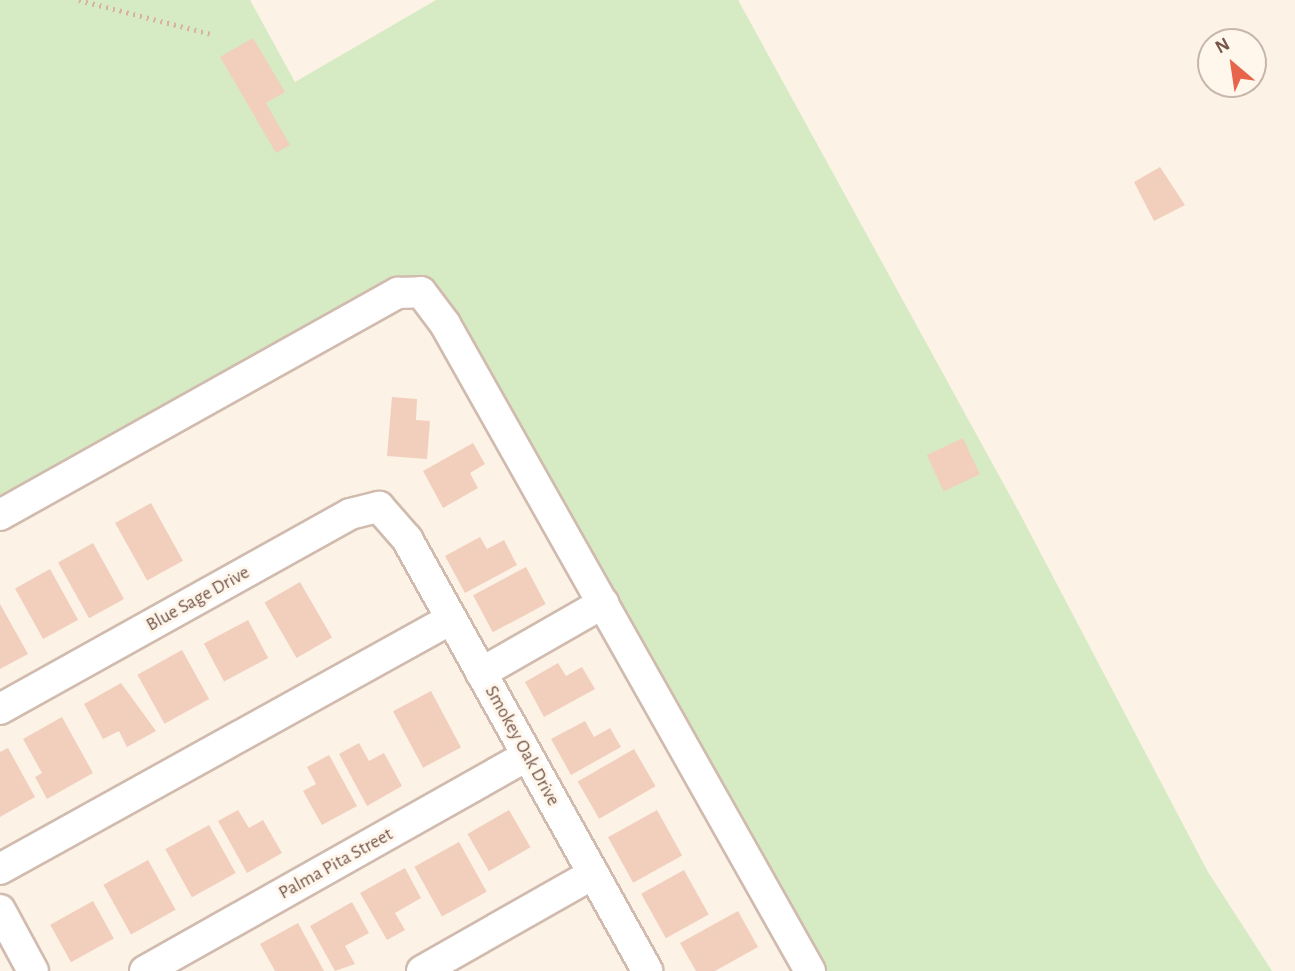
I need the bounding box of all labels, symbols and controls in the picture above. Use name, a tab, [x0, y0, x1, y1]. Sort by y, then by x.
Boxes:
north arrow	[1197, 28, 1267, 98]
text: N	[1212, 34, 1233, 57]
street label: Blue Sage Drive	[142, 561, 254, 637]
street label: Smokey Oak Drive	[480, 682, 564, 810]
street label: Palma Pita Street	[275, 823, 397, 905]

